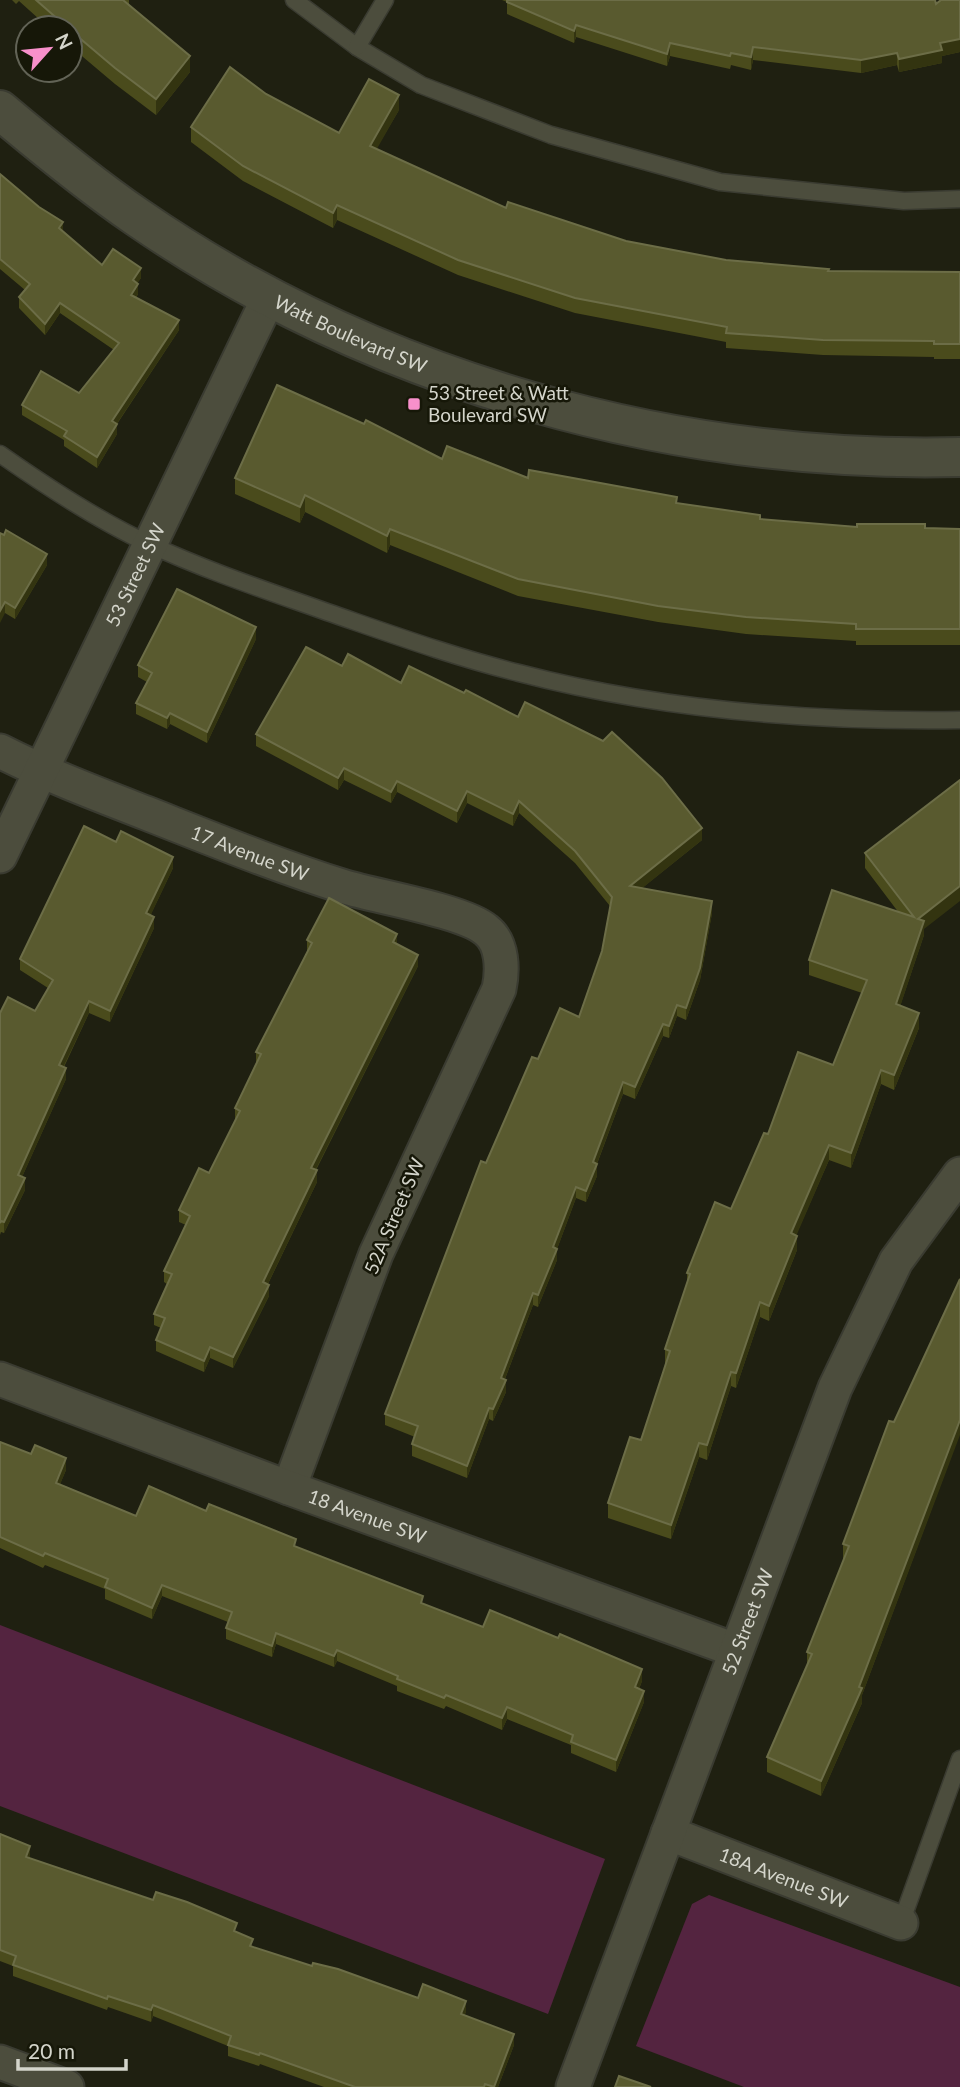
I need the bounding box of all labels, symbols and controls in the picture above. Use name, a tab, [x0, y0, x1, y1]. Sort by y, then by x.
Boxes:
north arrow	[14, 14, 84, 84]
text: N	[51, 29, 78, 53]
street label: Watt Boulevard SW	[271, 289, 431, 377]
place label: 53 Street & Watt Boulevard SW	[428, 381, 569, 426]
marker: 53 Street & Watt Boulevard SW	[406, 396, 422, 412]
street label: 53 Street SW	[100, 519, 170, 630]
street label: 17 Avenue SW	[188, 820, 312, 885]
street label: 52A Street SW	[359, 1154, 428, 1277]
street label: 18 Avenue SW	[305, 1484, 430, 1548]
street label: 52 Street SW	[717, 1565, 777, 1678]
street label: 18A Avenue SW	[716, 1842, 852, 1913]
scale bar	[18, 2028, 126, 2072]
text: 20 m	[28, 2038, 75, 2063]

